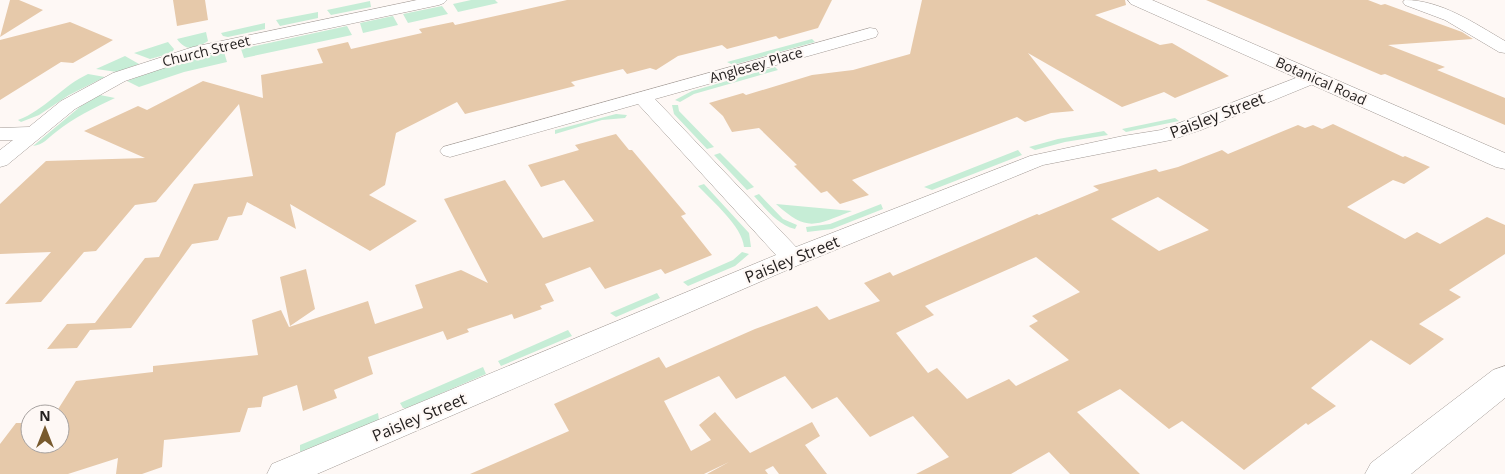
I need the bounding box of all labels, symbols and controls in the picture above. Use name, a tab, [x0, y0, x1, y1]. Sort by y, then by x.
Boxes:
street label: Church Street	[160, 30, 252, 71]
street label: Anglesey Place	[707, 42, 805, 87]
street label: Botanical Road	[1273, 52, 1370, 109]
street label: Paisley Street	[1166, 87, 1268, 143]
street label: Paisley Street	[741, 230, 843, 288]
street label: Paisley Street	[369, 387, 470, 447]
north arrow	[20, 404, 70, 454]
text: N	[39, 406, 51, 425]

